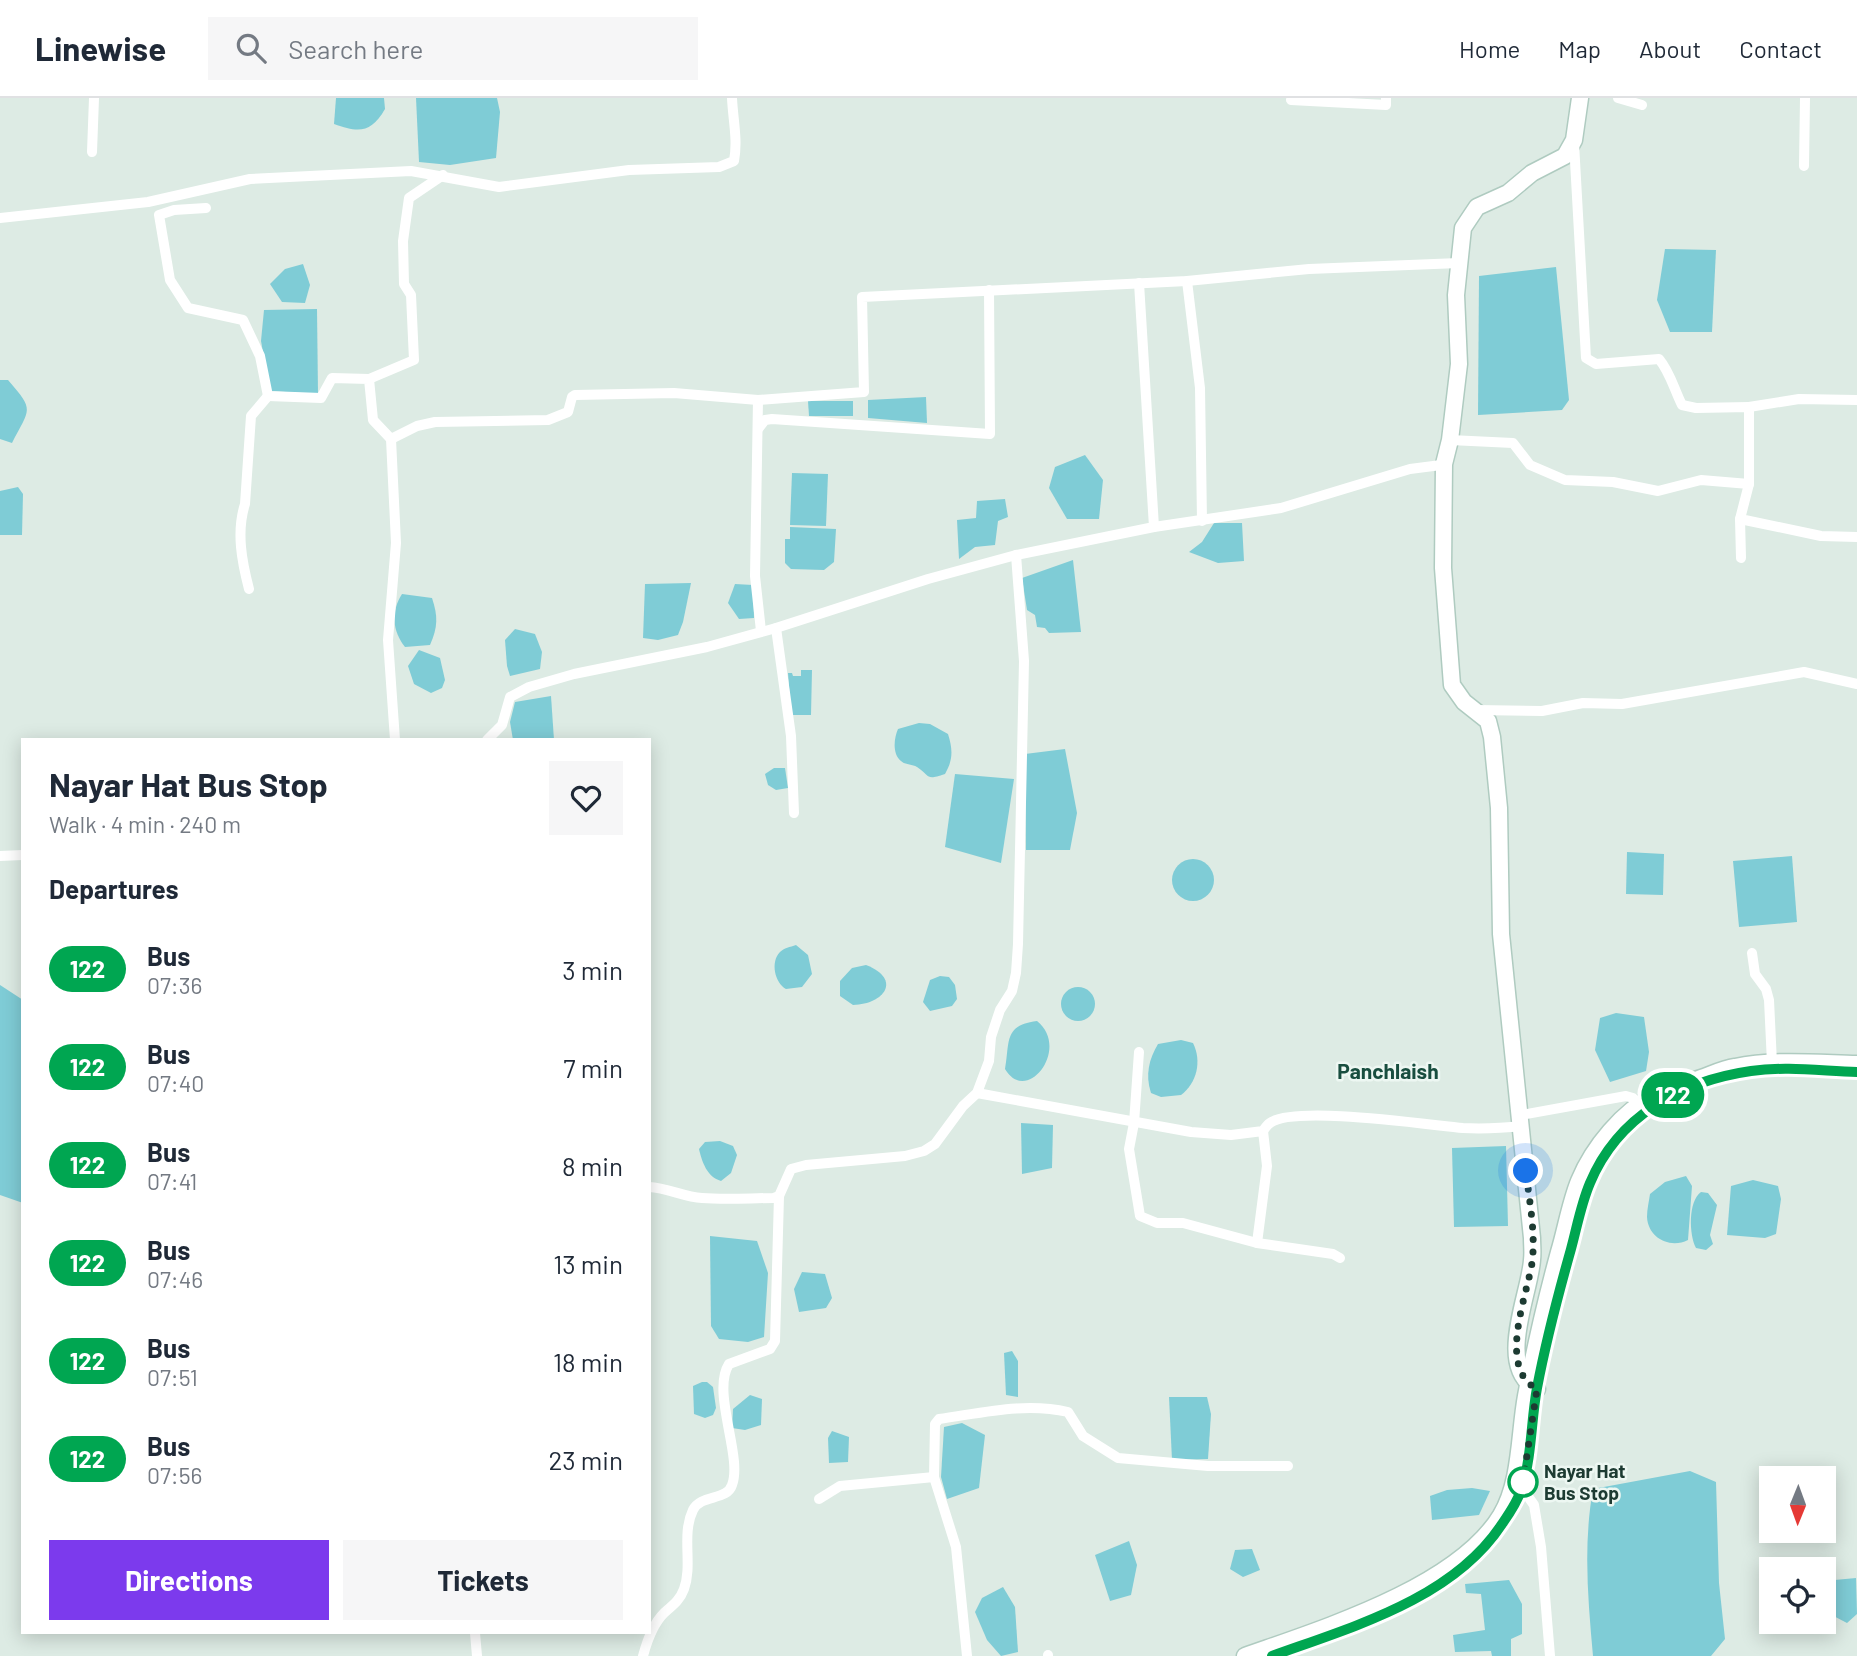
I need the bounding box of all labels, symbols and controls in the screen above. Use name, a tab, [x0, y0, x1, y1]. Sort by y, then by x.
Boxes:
search box	[208, 17, 698, 80]
text: Linewise	[35, 28, 166, 68]
icon: search	[232, 29, 270, 67]
text: Search here	[288, 33, 423, 64]
text: Home	[1459, 34, 1520, 63]
text: Map	[1558, 34, 1601, 63]
text: About	[1639, 34, 1701, 63]
text: Contact	[1739, 34, 1822, 63]
button: heart	[549, 761, 623, 835]
text: Nayar Hat Bus Stop	[49, 764, 328, 804]
text: Walk · 4 min · 240 m	[49, 810, 241, 838]
text: Departures	[49, 873, 179, 904]
text: Bus	[147, 940, 190, 971]
text: 122	[70, 954, 105, 983]
text: 3 min	[562, 954, 623, 985]
text: 07:36	[147, 971, 202, 999]
text: Bus	[147, 1038, 190, 1069]
text: 122	[70, 1052, 105, 1081]
text: 7 min	[563, 1052, 623, 1083]
district label: Panchlaish	[1337, 1058, 1439, 1083]
text: 07:40	[147, 1069, 204, 1097]
line badge: 122	[1633, 1072, 1713, 1118]
text: 122	[1655, 1080, 1691, 1109]
text: Bus	[147, 1136, 190, 1167]
text: 122	[70, 1150, 105, 1179]
text: 8 min	[562, 1150, 623, 1181]
your location	[1508, 1153, 1543, 1188]
text: 07:41	[147, 1167, 197, 1195]
text: Bus	[147, 1234, 190, 1265]
text: 122	[70, 1248, 105, 1277]
text: 13 min	[553, 1248, 623, 1279]
text: 07:46	[147, 1265, 203, 1293]
text: Bus	[147, 1332, 190, 1363]
text: 122	[70, 1346, 105, 1375]
text: 18 min	[553, 1346, 623, 1377]
text: 07:51	[147, 1363, 198, 1391]
text: Bus	[147, 1430, 190, 1461]
text: 122	[70, 1444, 105, 1473]
text: 23 min	[548, 1444, 623, 1475]
place label: Nayar Hat Bus Stop	[1544, 1459, 1626, 1504]
text: 07:56	[147, 1461, 202, 1489]
north arrow	[1759, 1466, 1836, 1544]
map controls	[1759, 1466, 1836, 1634]
marker: Nayar Hat Bus Stop	[1508, 1467, 1538, 1497]
button: Directions	[49, 1540, 329, 1620]
button: Tickets	[343, 1540, 623, 1620]
button: locate	[1759, 1557, 1836, 1634]

